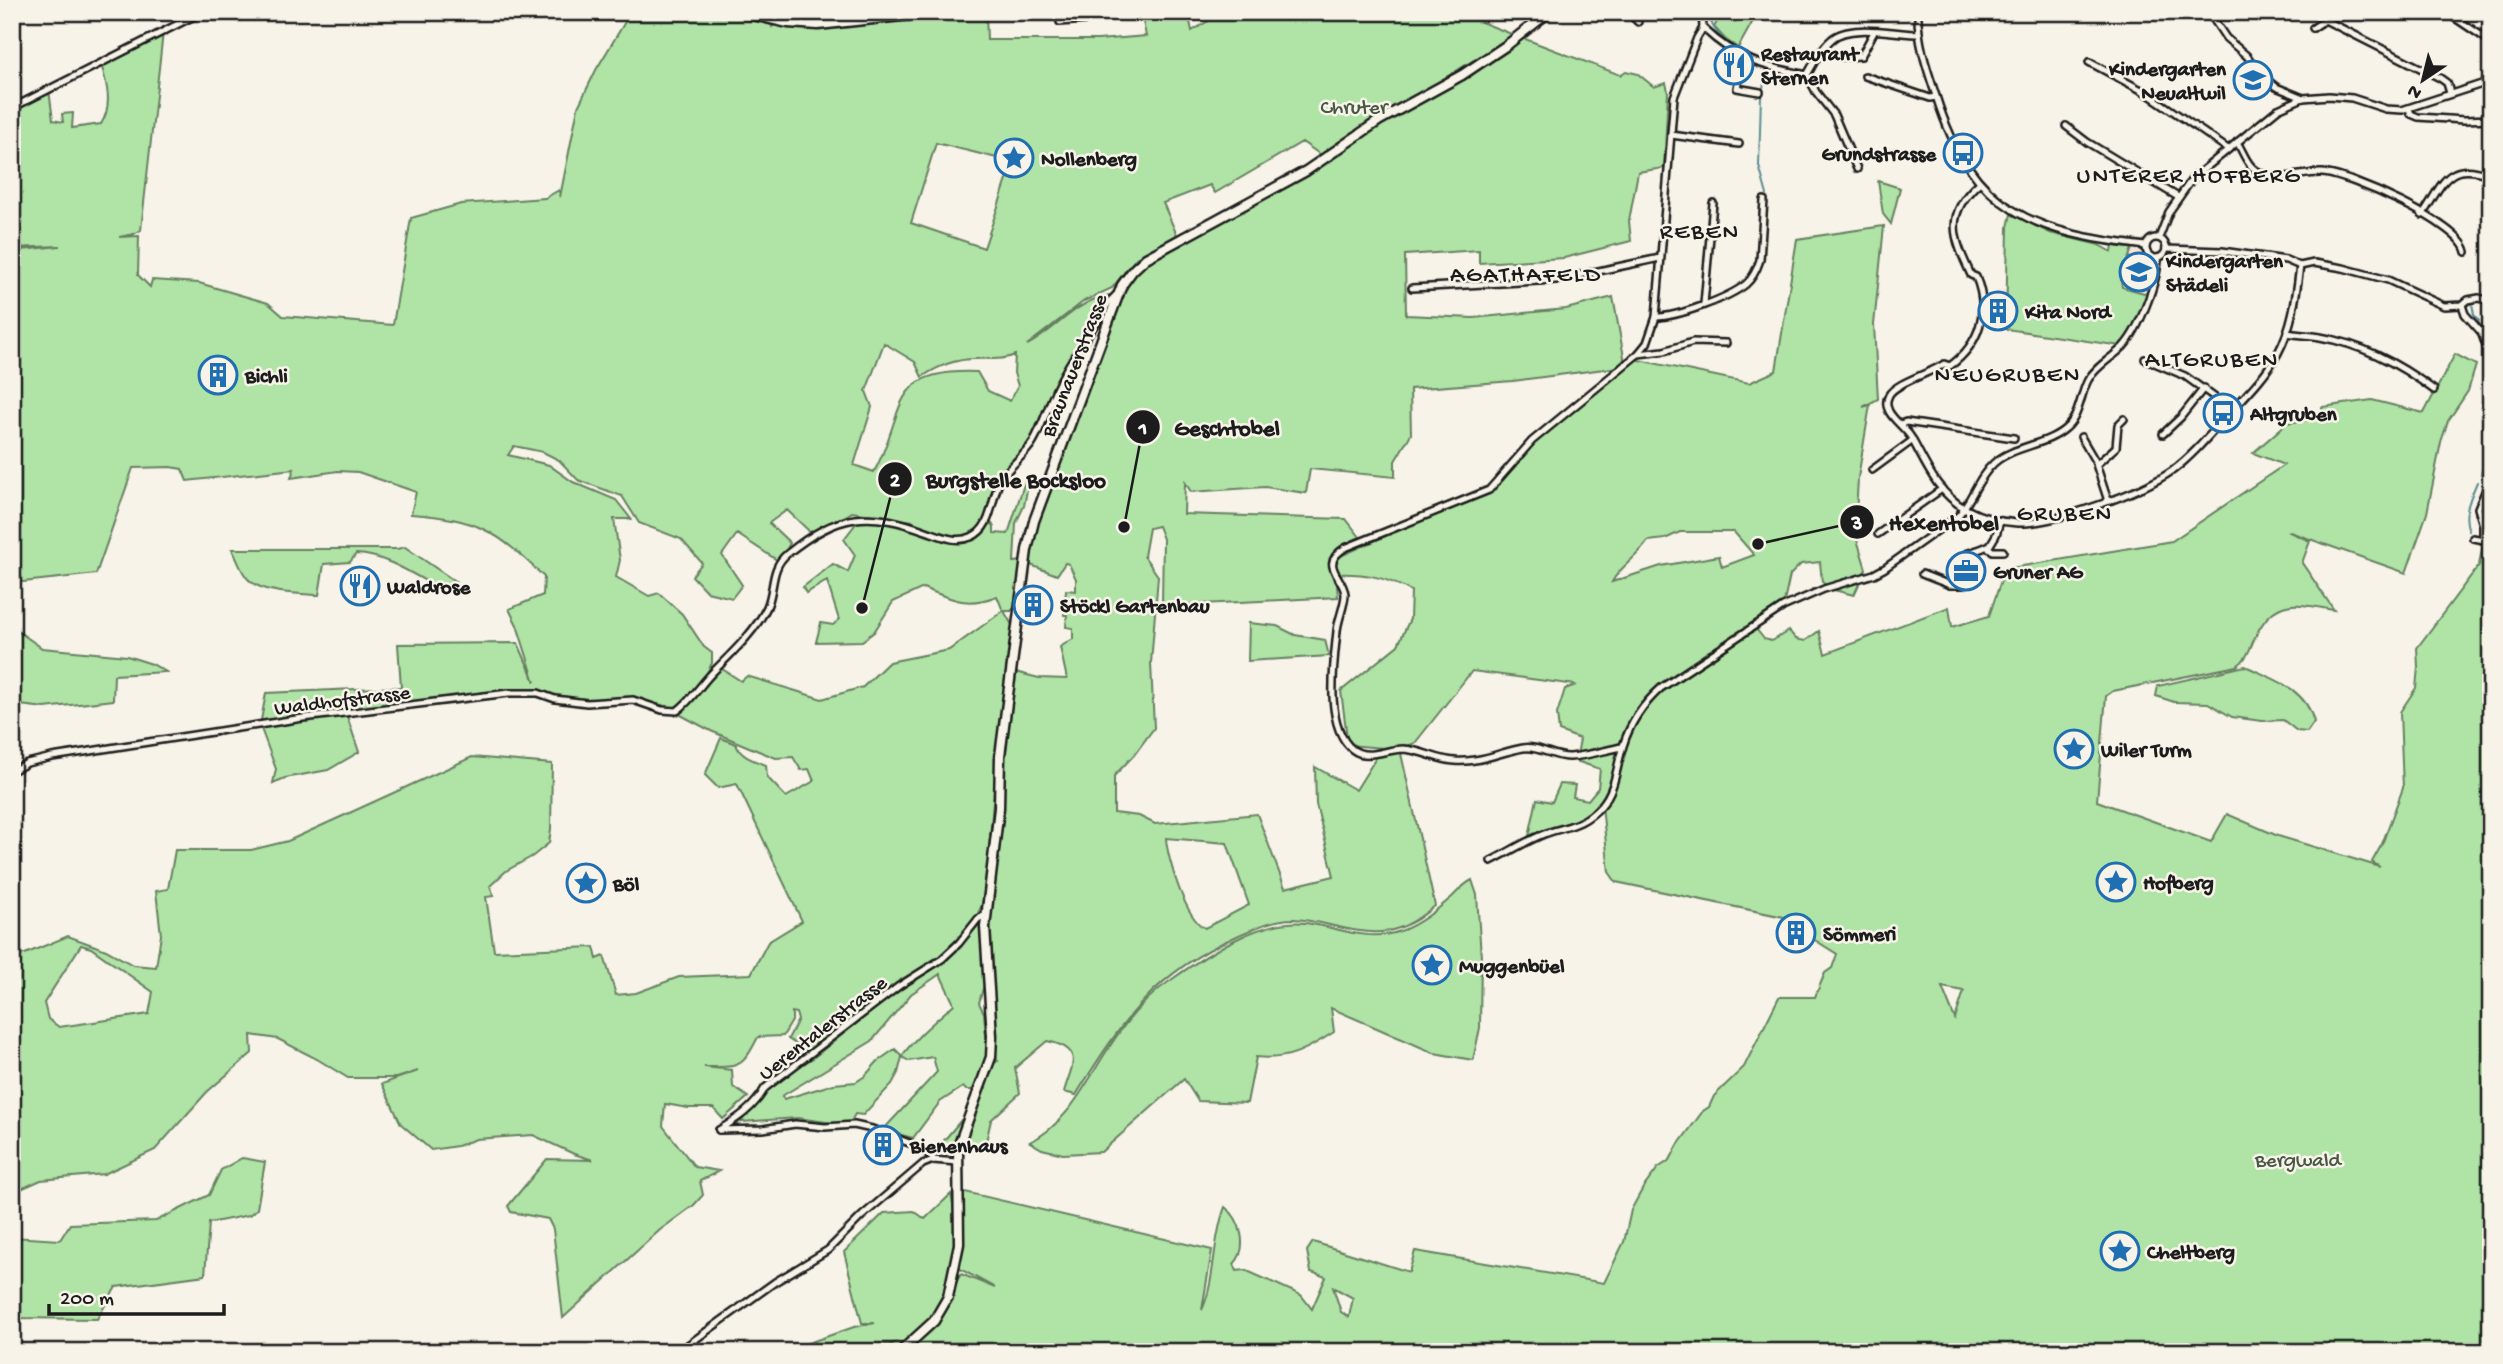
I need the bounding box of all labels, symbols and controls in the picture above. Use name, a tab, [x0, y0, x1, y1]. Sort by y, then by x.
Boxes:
restaurant icon: Restaurant Sternen	[1713, 44, 1755, 86]
place label: Restaurant Sternen	[1760, 44, 1861, 93]
north arrow	[2388, 46, 2458, 116]
place label: Kindergarten Neualtwil	[2108, 59, 2227, 108]
school or university icon: Kindergarten Neualtwil	[2232, 59, 2274, 101]
text: N	[2404, 78, 2427, 104]
park label: Chruter	[1321, 97, 1389, 122]
bus stop icon: Grundstrasse	[1942, 132, 1984, 174]
place icon: Nollenberg	[993, 137, 1035, 179]
place label: Grundstrasse	[1821, 144, 1937, 169]
place label: Nollenberg	[1041, 149, 1137, 174]
district label: UNTERER HOFBERG	[2077, 163, 2301, 192]
district label: REBEN	[1660, 219, 1740, 248]
school or university icon: Kindergarten Städeli	[2118, 251, 2160, 293]
place label: Kindergarten Städeli	[2165, 251, 2284, 300]
district label: AGATHAFELD	[1450, 262, 1602, 291]
street label: Braunauerstrasse	[1037, 290, 1115, 442]
building icon: Kita Nord	[1977, 290, 2019, 332]
place label: Kita Nord	[2024, 302, 2113, 327]
district label: ALTGRUBEN	[2145, 347, 2279, 376]
building icon: Bichli	[197, 354, 239, 396]
district label: NEUGRUBEN	[1935, 362, 2081, 391]
place label: Bichli	[244, 366, 288, 391]
bus stop icon: Altgruben	[2202, 392, 2244, 434]
place label: Altgruben	[2249, 404, 2338, 429]
callout: Geschtobel	[1125, 405, 1294, 449]
text: Geschtobel	[1174, 417, 1280, 444]
text: 1	[1138, 418, 1147, 443]
callout: Burgstelle Bocksloo	[877, 457, 1120, 501]
text: Burgstelle Bocksloo	[925, 469, 1106, 496]
text: 2	[890, 470, 901, 495]
callout: Hexentobel	[1839, 500, 2013, 544]
district label: GRUBEN	[2017, 501, 2113, 530]
text: Hexentobel	[1889, 512, 1999, 539]
text: 3	[1851, 513, 1863, 538]
office icon: Gruner AG	[1945, 550, 1987, 592]
place label: Gruner AG	[1993, 562, 2084, 587]
restaurant icon: Waldrose	[339, 565, 381, 607]
place label: Waldrose	[386, 577, 472, 602]
building icon: Stöckl Gartenbau	[1012, 584, 1054, 626]
place label: Stöckl Gartenbau	[1060, 596, 1210, 621]
street label: Waldhofstrasse	[273, 682, 413, 723]
place icon: Wiler Turm	[2053, 728, 2095, 770]
place label: Wiler Turm	[2100, 740, 2192, 765]
place icon: Hofberg	[2095, 861, 2137, 903]
place icon: Böl	[565, 862, 607, 904]
place label: Hofberg	[2143, 873, 2214, 898]
place label: Böl	[612, 874, 640, 899]
building icon: Sömmeri	[1775, 912, 1817, 954]
place label: Sömmeri	[1823, 924, 1896, 949]
place icon: Muggenbüel	[1411, 944, 1453, 986]
place label: Muggenbüel	[1459, 956, 1565, 981]
street label: Uerentalerstrasse	[755, 971, 894, 1088]
building icon: Bienenhaus	[862, 1124, 904, 1166]
place label: Bienenhaus	[909, 1136, 1009, 1161]
park label: Bergwald	[2254, 1150, 2343, 1175]
place icon: Cheltberg	[2099, 1230, 2141, 1272]
place label: Cheltberg	[2146, 1242, 2235, 1267]
scale bar	[49, 1273, 224, 1317]
text: 200 m	[60, 1288, 114, 1313]

